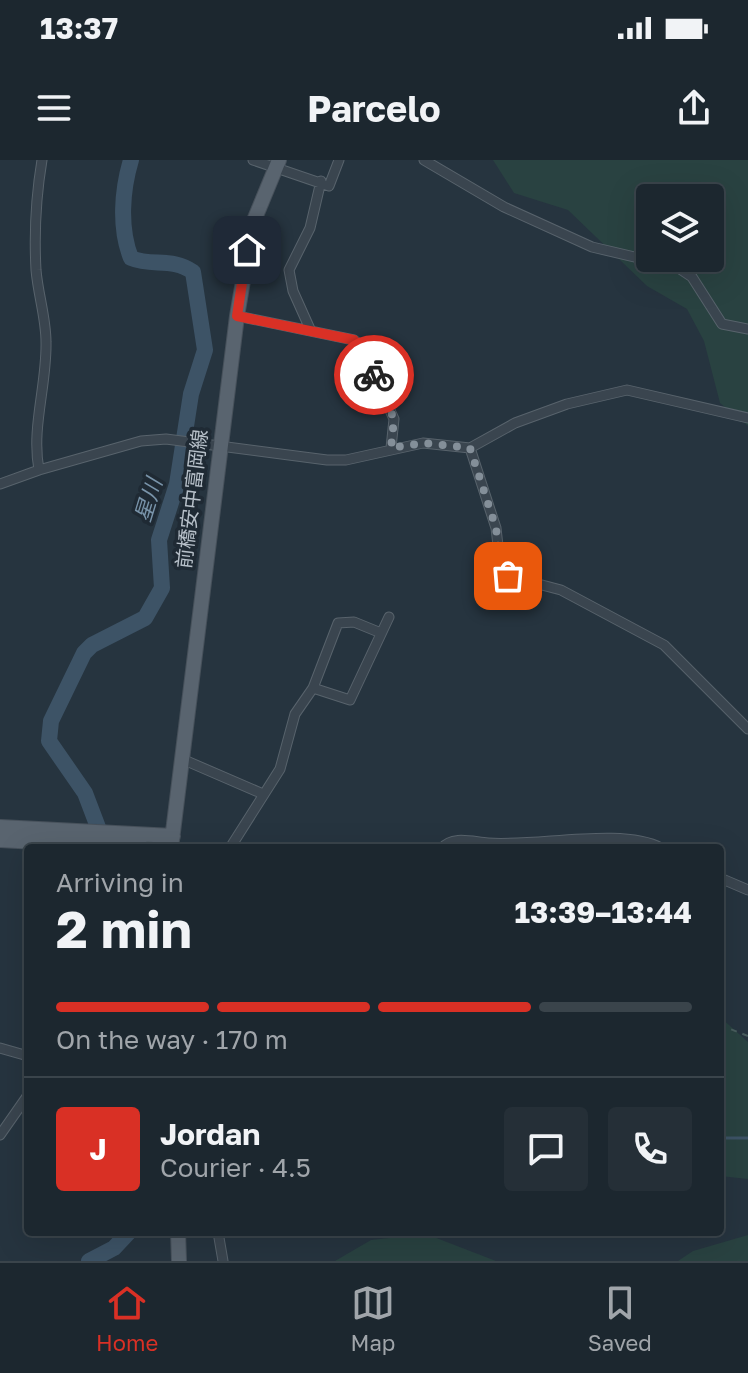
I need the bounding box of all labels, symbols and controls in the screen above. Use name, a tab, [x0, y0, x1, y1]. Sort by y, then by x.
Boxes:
text: 13:37	[40, 10, 118, 46]
icon: menu	[32, 86, 76, 130]
icon: share	[672, 86, 716, 130]
text: Parcelo	[307, 87, 441, 130]
map controls	[636, 184, 724, 272]
button: layers	[636, 184, 724, 272]
pin	[213, 216, 281, 284]
icon: home	[225, 228, 269, 272]
courier	[334, 335, 414, 415]
icon: bike	[352, 353, 396, 397]
street label: 前橋安中富岡線	[171, 428, 211, 570]
water label: 星川	[128, 473, 167, 525]
pin	[474, 542, 542, 610]
icon: bag	[486, 554, 530, 598]
text: Arriving in	[56, 867, 184, 898]
text: 13:39–13:44	[515, 894, 692, 930]
text: 2 min	[56, 897, 192, 959]
text: On the way · 170 m	[56, 1024, 288, 1055]
button: chat	[504, 1107, 588, 1191]
button: phone	[608, 1107, 692, 1191]
text: Jordan	[160, 1116, 260, 1152]
text: J	[89, 1131, 107, 1167]
text: Courier · 4.5	[160, 1152, 311, 1183]
tab: Home	[96, 1281, 158, 1356]
tab: Map	[351, 1281, 395, 1356]
tab: Saved	[588, 1281, 652, 1356]

